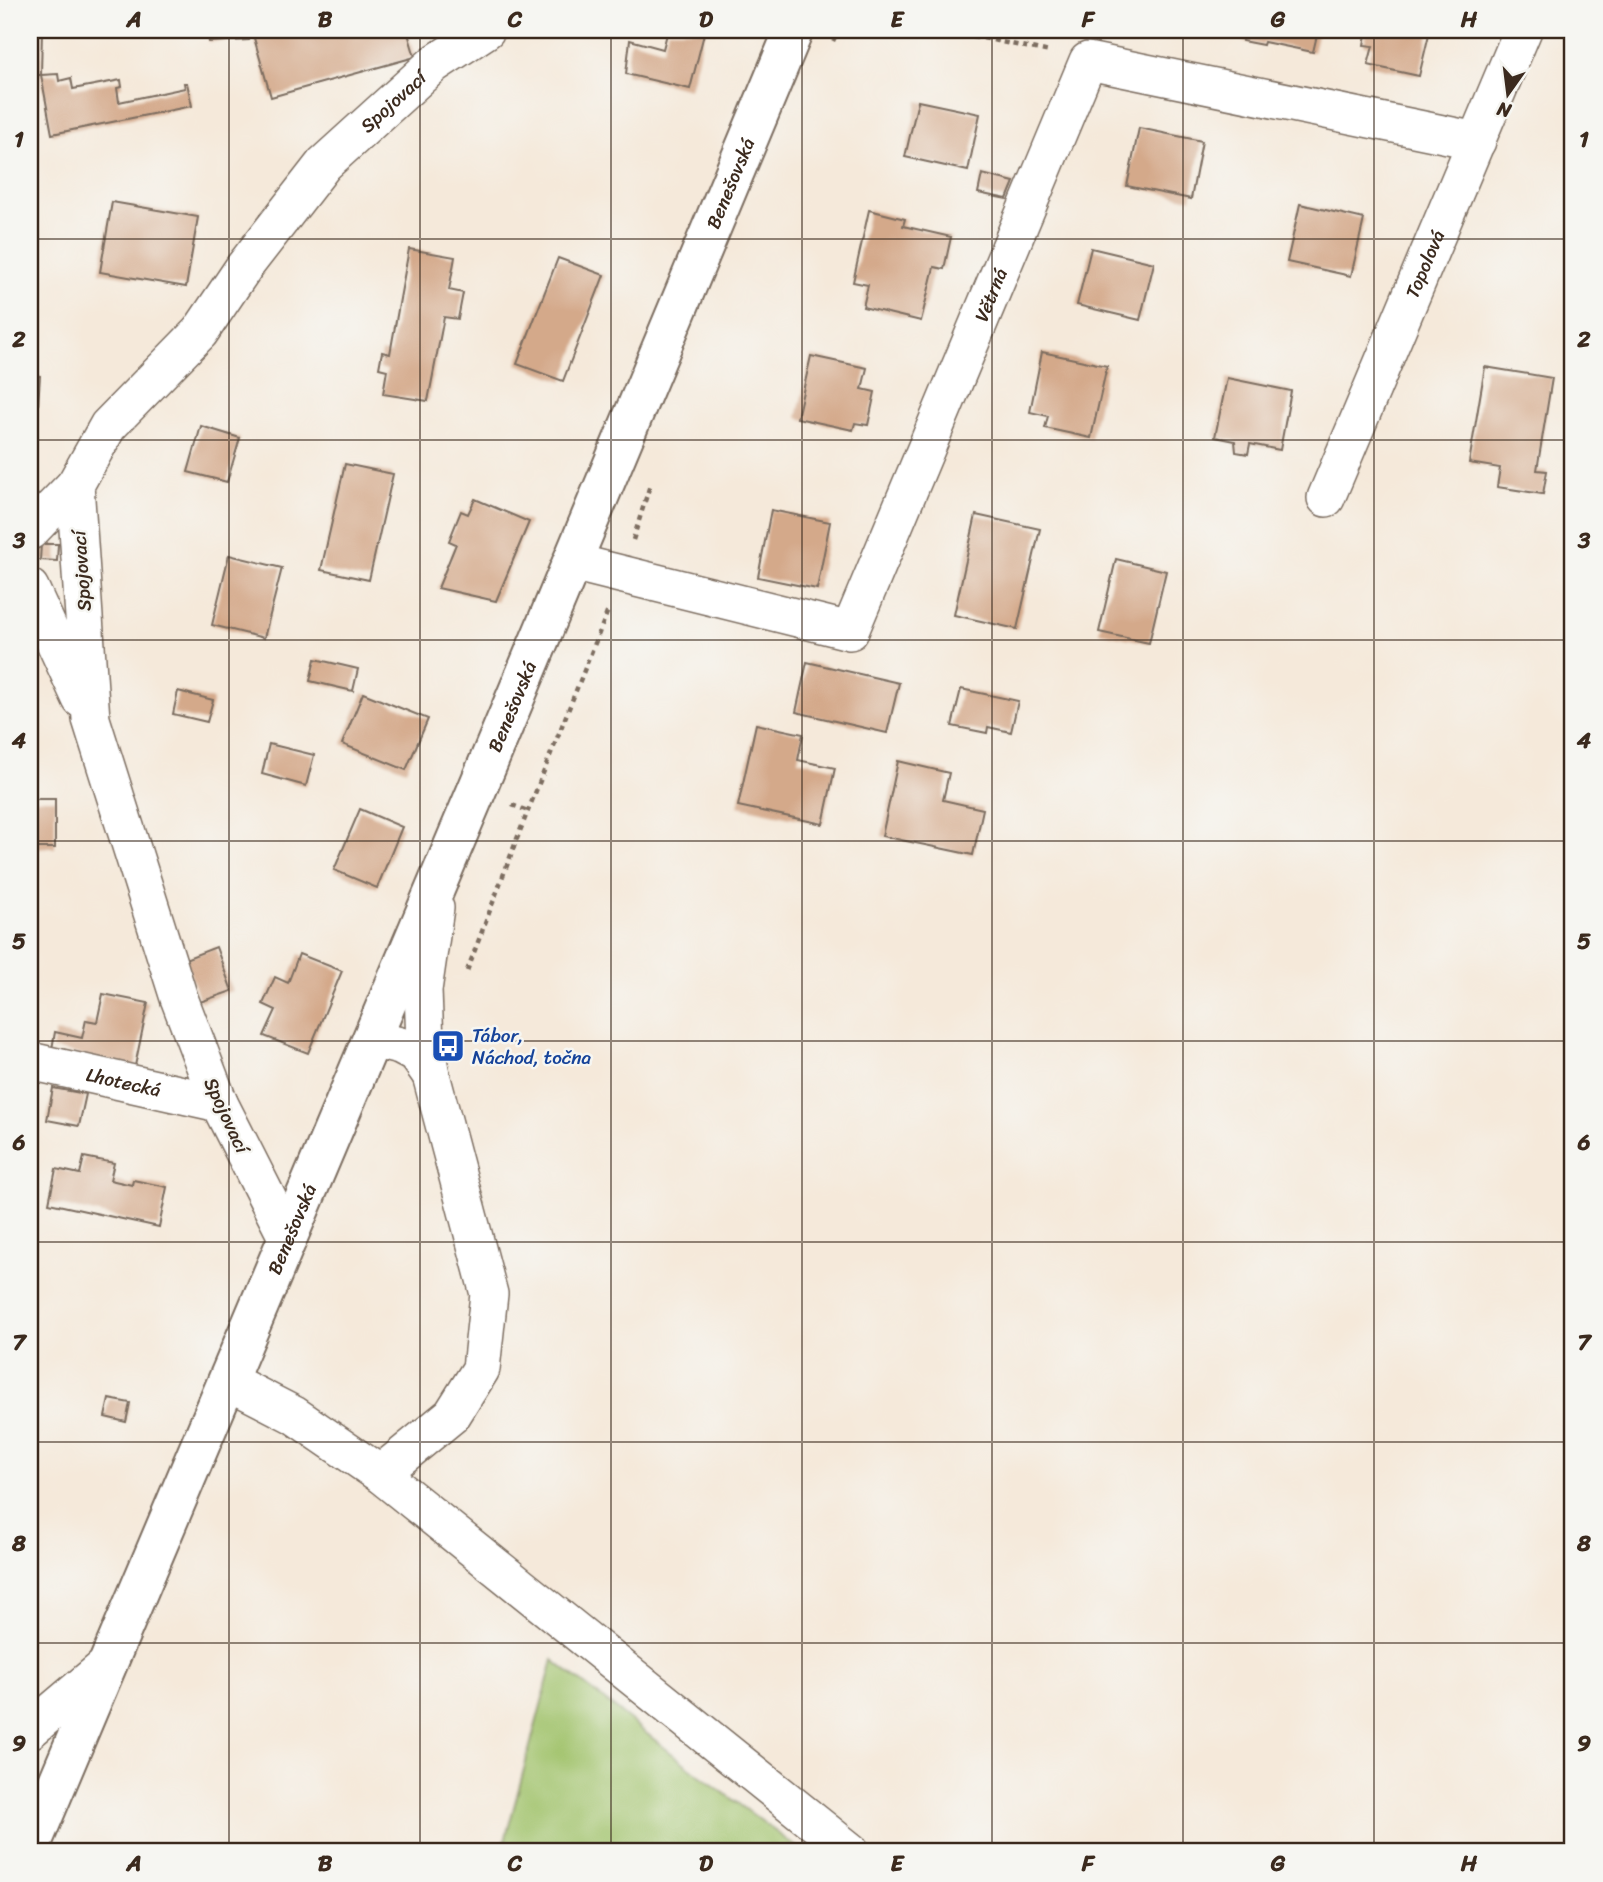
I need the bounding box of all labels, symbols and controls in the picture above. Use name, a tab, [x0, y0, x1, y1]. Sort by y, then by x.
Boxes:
text: A	[125, 0, 142, 40]
text: B	[318, 0, 333, 40]
text: C	[507, 0, 523, 40]
text: D	[699, 0, 714, 40]
text: E	[891, 0, 906, 40]
text: F	[1081, 0, 1096, 40]
text: G	[1270, 0, 1286, 40]
text: H	[1460, 0, 1478, 40]
north arrow	[1474, 60, 1544, 130]
street label: Spojovací	[352, 61, 436, 141]
text: N	[1493, 92, 1515, 128]
text: 1	[14, 119, 24, 160]
text: 1	[1579, 119, 1589, 160]
street label: Benešovská	[697, 132, 764, 234]
street label: Topolová	[1396, 224, 1454, 303]
street label: Větrná	[965, 262, 1017, 327]
text: 2	[11, 319, 26, 360]
text: 2	[1576, 319, 1591, 360]
text: 3	[12, 520, 26, 561]
text: 3	[1577, 520, 1591, 561]
street label: Spojovací	[62, 527, 101, 612]
street label: Benešovská	[478, 655, 546, 757]
text: 4	[11, 720, 27, 761]
text: 4	[1576, 720, 1592, 761]
text: 5	[12, 921, 26, 962]
text: 5	[1577, 921, 1591, 962]
place label: Tábor, Náchod, točna	[472, 1019, 592, 1074]
bus stop icon: Tábor, Náchod, točna	[429, 1027, 467, 1065]
street label: Lhotecká	[83, 1058, 165, 1107]
street label: Spojovací	[195, 1072, 260, 1161]
text: 6	[11, 1122, 26, 1163]
text: 6	[1576, 1122, 1591, 1163]
street label: Benešovská	[258, 1178, 326, 1280]
text: 7	[12, 1322, 27, 1363]
text: 7	[1577, 1322, 1592, 1363]
text: 8	[11, 1523, 26, 1564]
text: 8	[1576, 1523, 1591, 1564]
text: 9	[12, 1723, 26, 1764]
text: 9	[1577, 1723, 1591, 1764]
text: A	[125, 1843, 142, 1882]
text: B	[318, 1843, 333, 1882]
text: C	[507, 1843, 523, 1882]
text: D	[699, 1843, 714, 1882]
text: E	[891, 1843, 906, 1882]
text: F	[1081, 1843, 1096, 1882]
text: G	[1270, 1843, 1286, 1882]
text: H	[1460, 1843, 1478, 1882]

